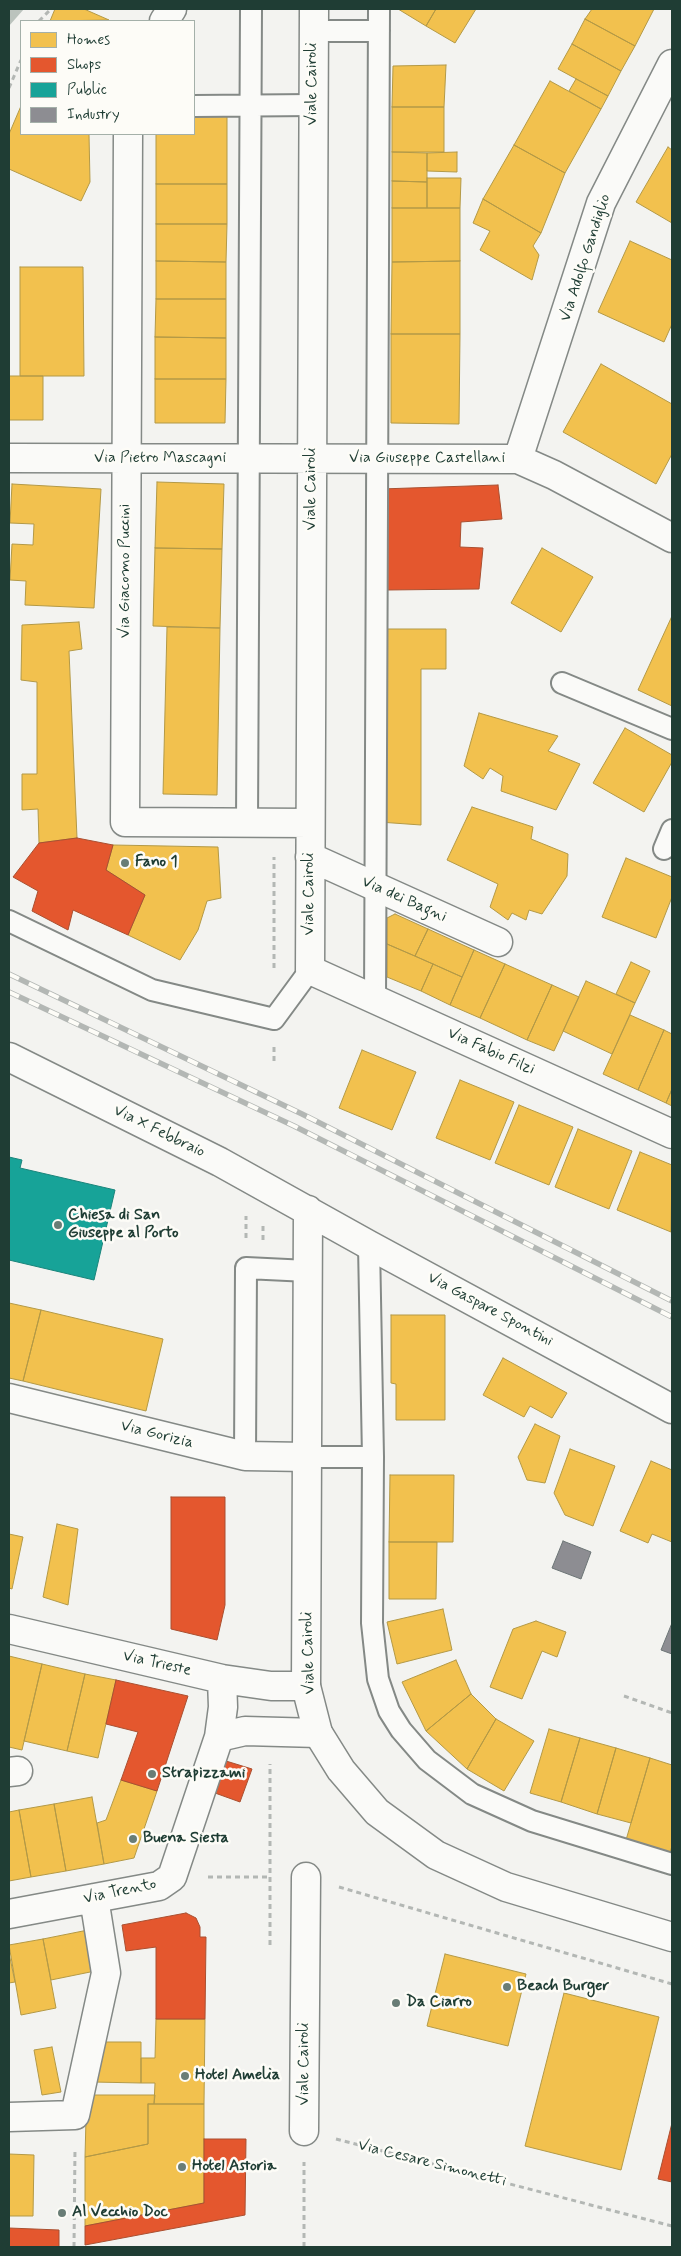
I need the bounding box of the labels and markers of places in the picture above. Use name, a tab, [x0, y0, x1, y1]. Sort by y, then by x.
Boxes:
place label: Fano 1	[135, 853, 178, 873]
marker: Fano 1	[119, 857, 131, 869]
place label: Chiesa di San Giuseppe al Porto	[68, 1206, 179, 1244]
marker: Chiesa di San Giuseppe al Porto	[52, 1219, 64, 1231]
place label: Strapizzami	[162, 1764, 245, 1784]
marker: Strapizzami	[146, 1768, 158, 1780]
place label: Buena Siesta	[143, 1829, 229, 1849]
marker: Buena Siesta	[127, 1833, 139, 1845]
place label: Beach Burger	[517, 1977, 609, 1997]
marker: Beach Burger	[501, 1981, 513, 1993]
place label: Da Ciarro	[406, 1993, 472, 2013]
marker: Da Ciarro	[390, 1997, 402, 2009]
place label: Hotel Amelia	[195, 2066, 280, 2086]
marker: Hotel Amelia	[179, 2070, 191, 2082]
place label: Hotel Astoria	[192, 2157, 276, 2177]
marker: Hotel Astoria	[176, 2161, 188, 2173]
place label: Al Vecchio Doc	[72, 2203, 168, 2223]
marker: Al Vecchio Doc	[56, 2207, 68, 2219]

